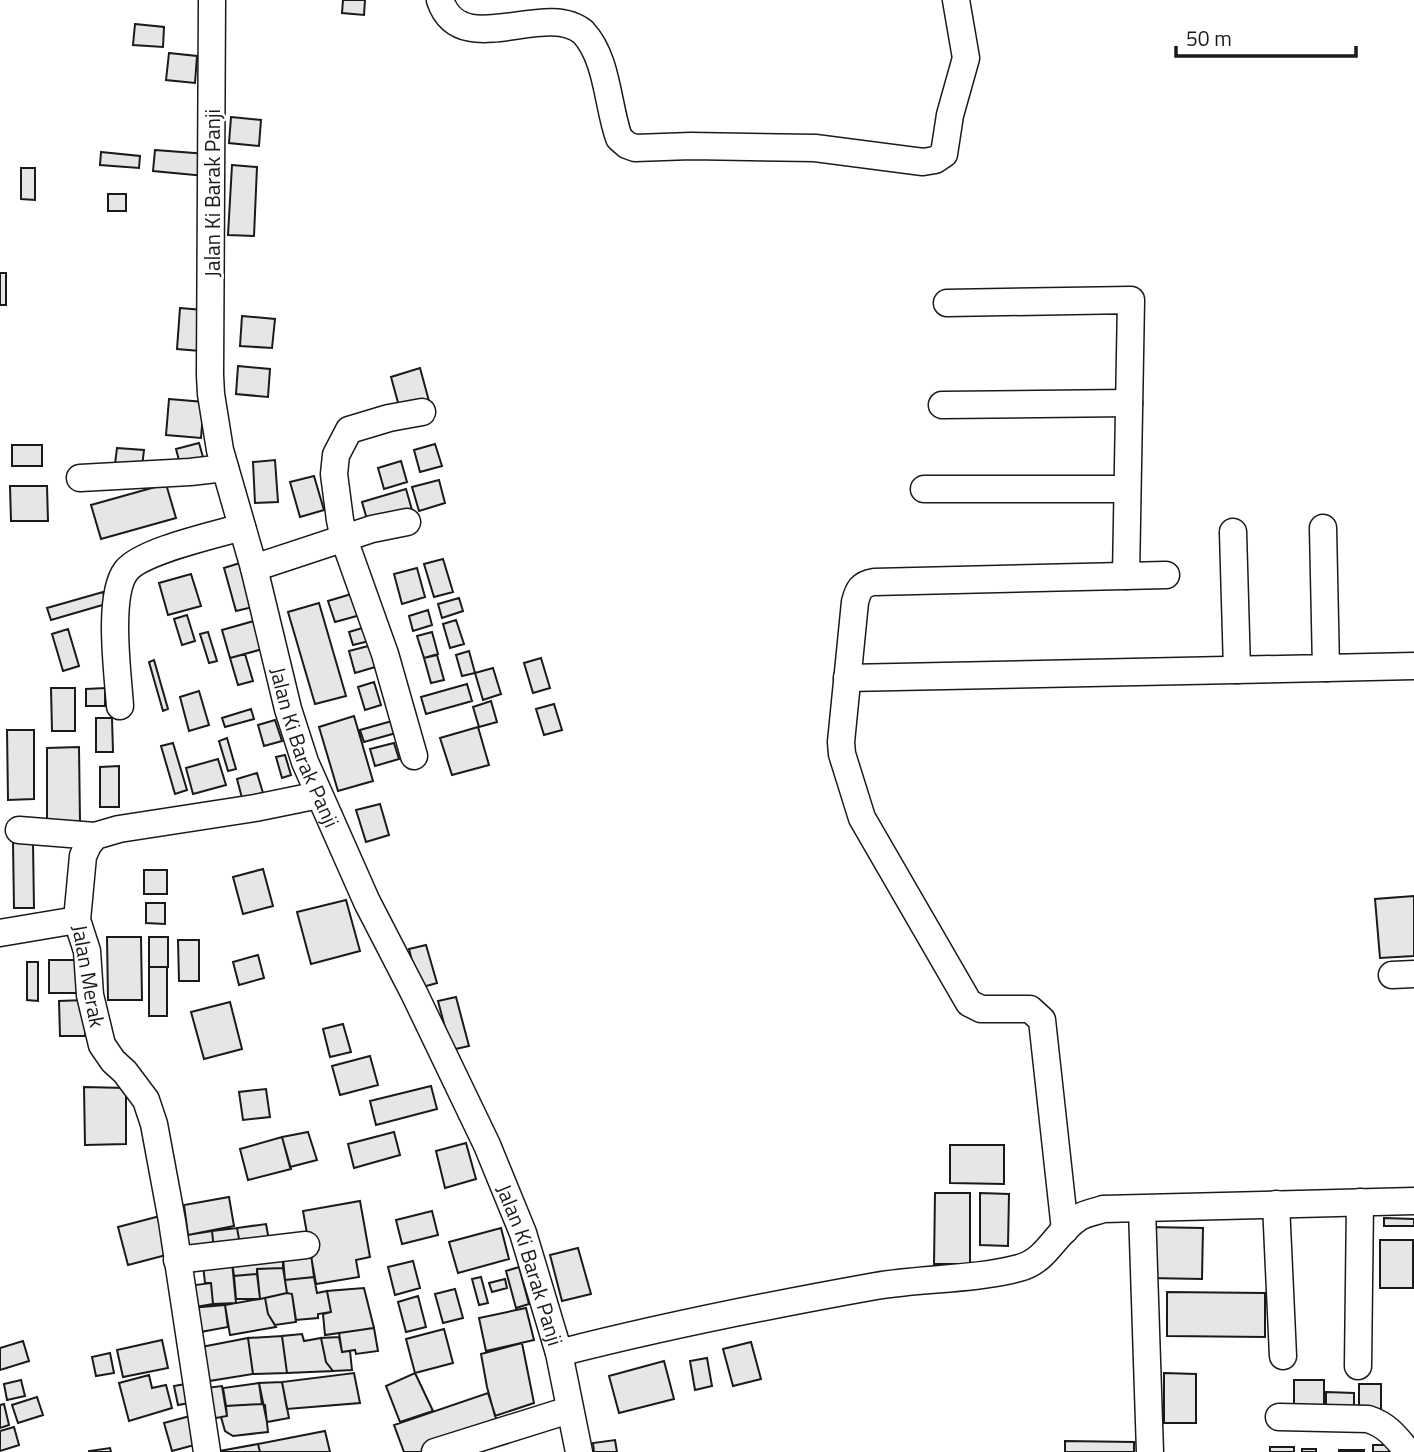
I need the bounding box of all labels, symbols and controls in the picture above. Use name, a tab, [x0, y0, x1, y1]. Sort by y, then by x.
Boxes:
scale bar	[1176, 14, 1356, 58]
text: 50 m	[1186, 22, 1232, 54]
street label: Jalan Ki Barak Panji	[196, 109, 228, 277]
street label: Jalan Ki Barak Panji	[262, 664, 348, 832]
street label: Jalan Merak	[64, 922, 114, 1030]
street label: Jalan Ki Barak Panji	[489, 1179, 572, 1349]

